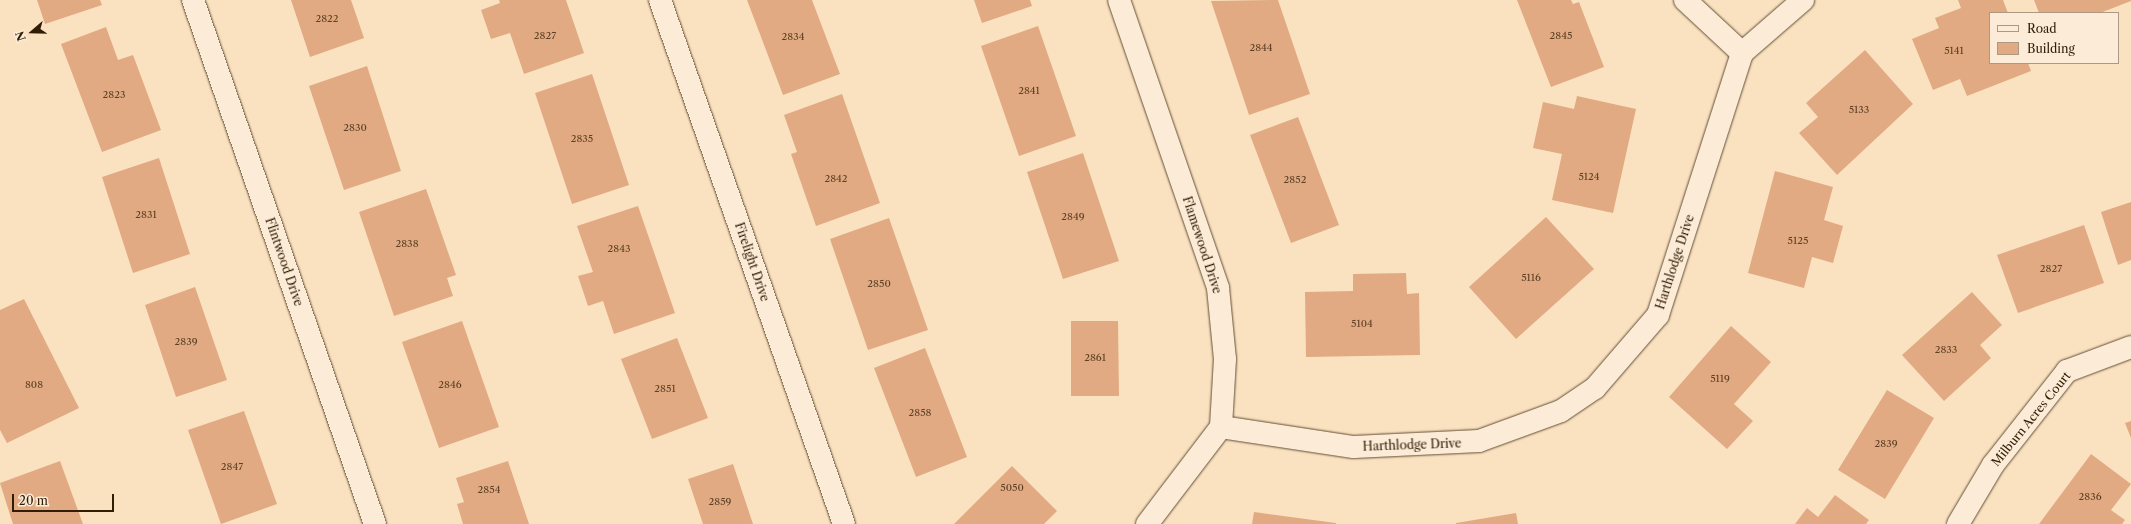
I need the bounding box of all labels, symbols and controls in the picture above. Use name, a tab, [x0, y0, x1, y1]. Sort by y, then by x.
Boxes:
north arrow	[12, 12, 52, 52]
legend	[1989, 12, 2119, 64]
house number: 2822	[315, 13, 339, 25]
text: Road	[2027, 21, 2057, 36]
text: N	[13, 29, 29, 43]
house number: 2827	[534, 30, 556, 42]
house number: 2845	[1550, 30, 1572, 42]
house number: 2834	[782, 31, 804, 43]
text: Building	[2027, 41, 2075, 56]
house number: 2844	[1249, 42, 1273, 54]
house number: 5141	[1944, 45, 1964, 57]
house number: 2841	[1018, 85, 1040, 97]
house number: 2823	[103, 89, 125, 101]
house number: 5133	[1849, 104, 1869, 116]
house number: 2830	[343, 122, 367, 134]
house number: 2835	[571, 133, 593, 145]
house number: 5124	[1578, 171, 1600, 183]
house number: 2842	[824, 173, 848, 185]
house number: 2852	[1284, 174, 1306, 186]
street label: Flamewood Drive	[1179, 195, 1225, 295]
house number: 2831	[135, 209, 157, 221]
house number: 2849	[1061, 211, 1085, 223]
street label: Harthlodge Drive	[1653, 213, 1697, 311]
street label: Flintwood Drive	[262, 216, 306, 308]
street label: Firelight Drive	[732, 221, 772, 303]
house number: 5125	[1788, 235, 1808, 247]
house number: 2838	[395, 238, 419, 250]
house number: 2843	[608, 243, 630, 255]
house number: 2827	[2040, 263, 2062, 275]
house number: 5116	[1521, 272, 1541, 284]
house number: 2850	[867, 278, 891, 290]
house number: 5104	[1351, 318, 1373, 330]
house number: 2839	[174, 336, 198, 348]
house number: 2833	[1935, 344, 1957, 356]
house number: 2861	[1084, 352, 1106, 364]
street label: Milburn Acres Court	[1988, 369, 2074, 469]
house number: 5119	[1710, 373, 1730, 385]
house number: 808	[25, 379, 43, 391]
house number: 2846	[438, 379, 462, 391]
house number: 2851	[654, 383, 676, 395]
house number: 2858	[908, 407, 932, 419]
street label: Harthlodge Drive	[1362, 436, 1462, 454]
house number: 2839	[1874, 438, 1898, 450]
house number: 2847	[221, 461, 243, 473]
house number: 5050	[1000, 482, 1024, 494]
house number: 2854	[478, 484, 500, 496]
scale bar	[14, 486, 116, 512]
house number: 2836	[2078, 491, 2102, 503]
text: 20 m	[19, 493, 48, 508]
house number: 2859	[709, 496, 731, 508]

